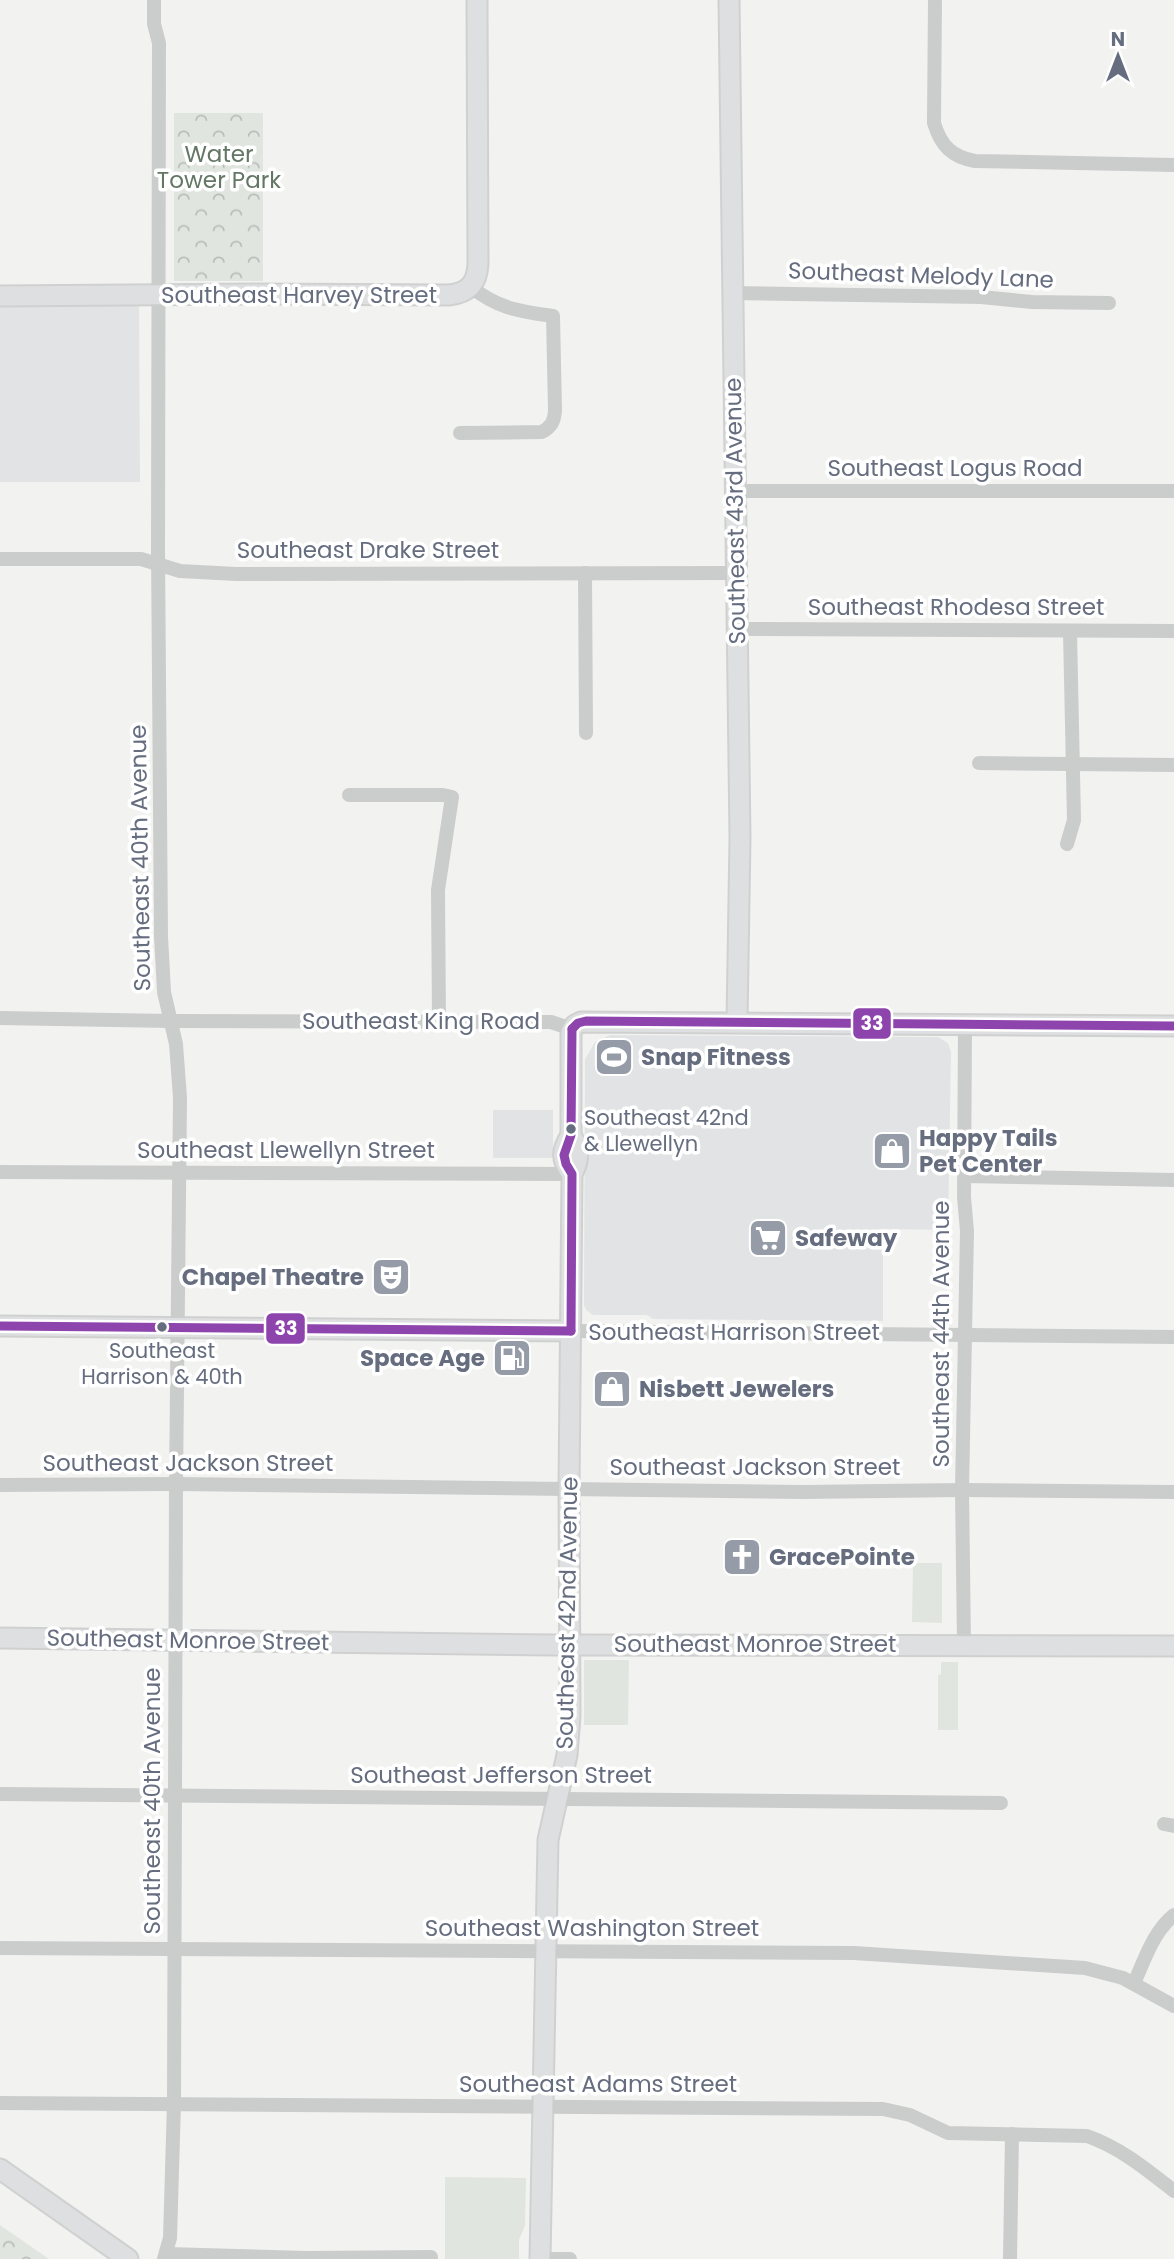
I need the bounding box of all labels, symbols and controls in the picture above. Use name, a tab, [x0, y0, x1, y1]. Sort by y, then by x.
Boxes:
north arrow	[1083, 21, 1153, 91]
text: N	[1111, 26, 1125, 53]
park label: Water Tower Park	[157, 138, 281, 196]
street label: Southeast Melody Lane	[788, 254, 1054, 296]
street label: Southeast Harvey Street	[161, 279, 437, 311]
street label: Southeast 43rd Avenue	[717, 377, 753, 645]
street label: Southeast Logus Road	[827, 452, 1083, 484]
street label: Southeast Drake Street	[237, 534, 499, 566]
street label: Southeast Rhodesa Street	[808, 591, 1104, 623]
street label: Southeast 40th Avenue	[122, 724, 158, 992]
street label: Southeast King Road	[302, 1005, 540, 1037]
line badge: 33	[852, 1007, 892, 1040]
text: 33	[861, 1010, 884, 1037]
sports icon: Snap Fitness	[593, 1036, 635, 1078]
place label: Snap Fitness	[641, 1041, 791, 1073]
place label: Southeast 42nd & Llewellyn	[584, 1103, 749, 1158]
marker: Southeast 42nd & Llewellyn	[564, 1122, 578, 1136]
place label: Happy Tails Pet Center	[919, 1122, 1058, 1180]
shop icon: Happy Tails Pet Center	[871, 1130, 913, 1172]
street label: Southeast Llewellyn Street	[137, 1134, 435, 1166]
street label: Southeast 44th Avenue	[925, 1201, 957, 1467]
supermarket icon: Safeway	[747, 1217, 789, 1259]
place label: Safeway	[795, 1222, 898, 1254]
theatre icon: Chapel Theatre	[370, 1256, 412, 1298]
place label: Chapel Theatre	[182, 1261, 364, 1293]
line badge: 33	[265, 1312, 306, 1345]
text: 33	[275, 1315, 298, 1342]
street label: Southeast Harrison Street	[588, 1316, 880, 1348]
marker: Southeast Harrison & 40th	[155, 1320, 169, 1334]
place label: Southeast Harrison & 40th	[81, 1336, 243, 1391]
fuel station icon: Space Age	[491, 1337, 533, 1379]
place label: Space Age	[360, 1342, 485, 1374]
shop icon: Nisbett Jewelers	[591, 1368, 633, 1410]
place label: Nisbett Jewelers	[639, 1373, 834, 1405]
street label: Southeast Jackson Street	[43, 1447, 333, 1479]
street label: Southeast Jackson Street	[610, 1451, 900, 1483]
street label: Southeast 42nd Avenue	[549, 1476, 585, 1750]
church icon: GracePointe	[721, 1536, 763, 1578]
place label: GracePointe	[769, 1541, 915, 1573]
street label: Southeast Monroe Street	[46, 1622, 330, 1658]
street label: Southeast Monroe Street	[614, 1628, 896, 1660]
street label: Southeast 40th Avenue	[136, 1668, 168, 1934]
street label: Southeast Jefferson Street	[350, 1759, 652, 1791]
street label: Southeast Washington Street	[425, 1912, 759, 1944]
street label: Southeast Adams Street	[459, 2068, 737, 2100]

